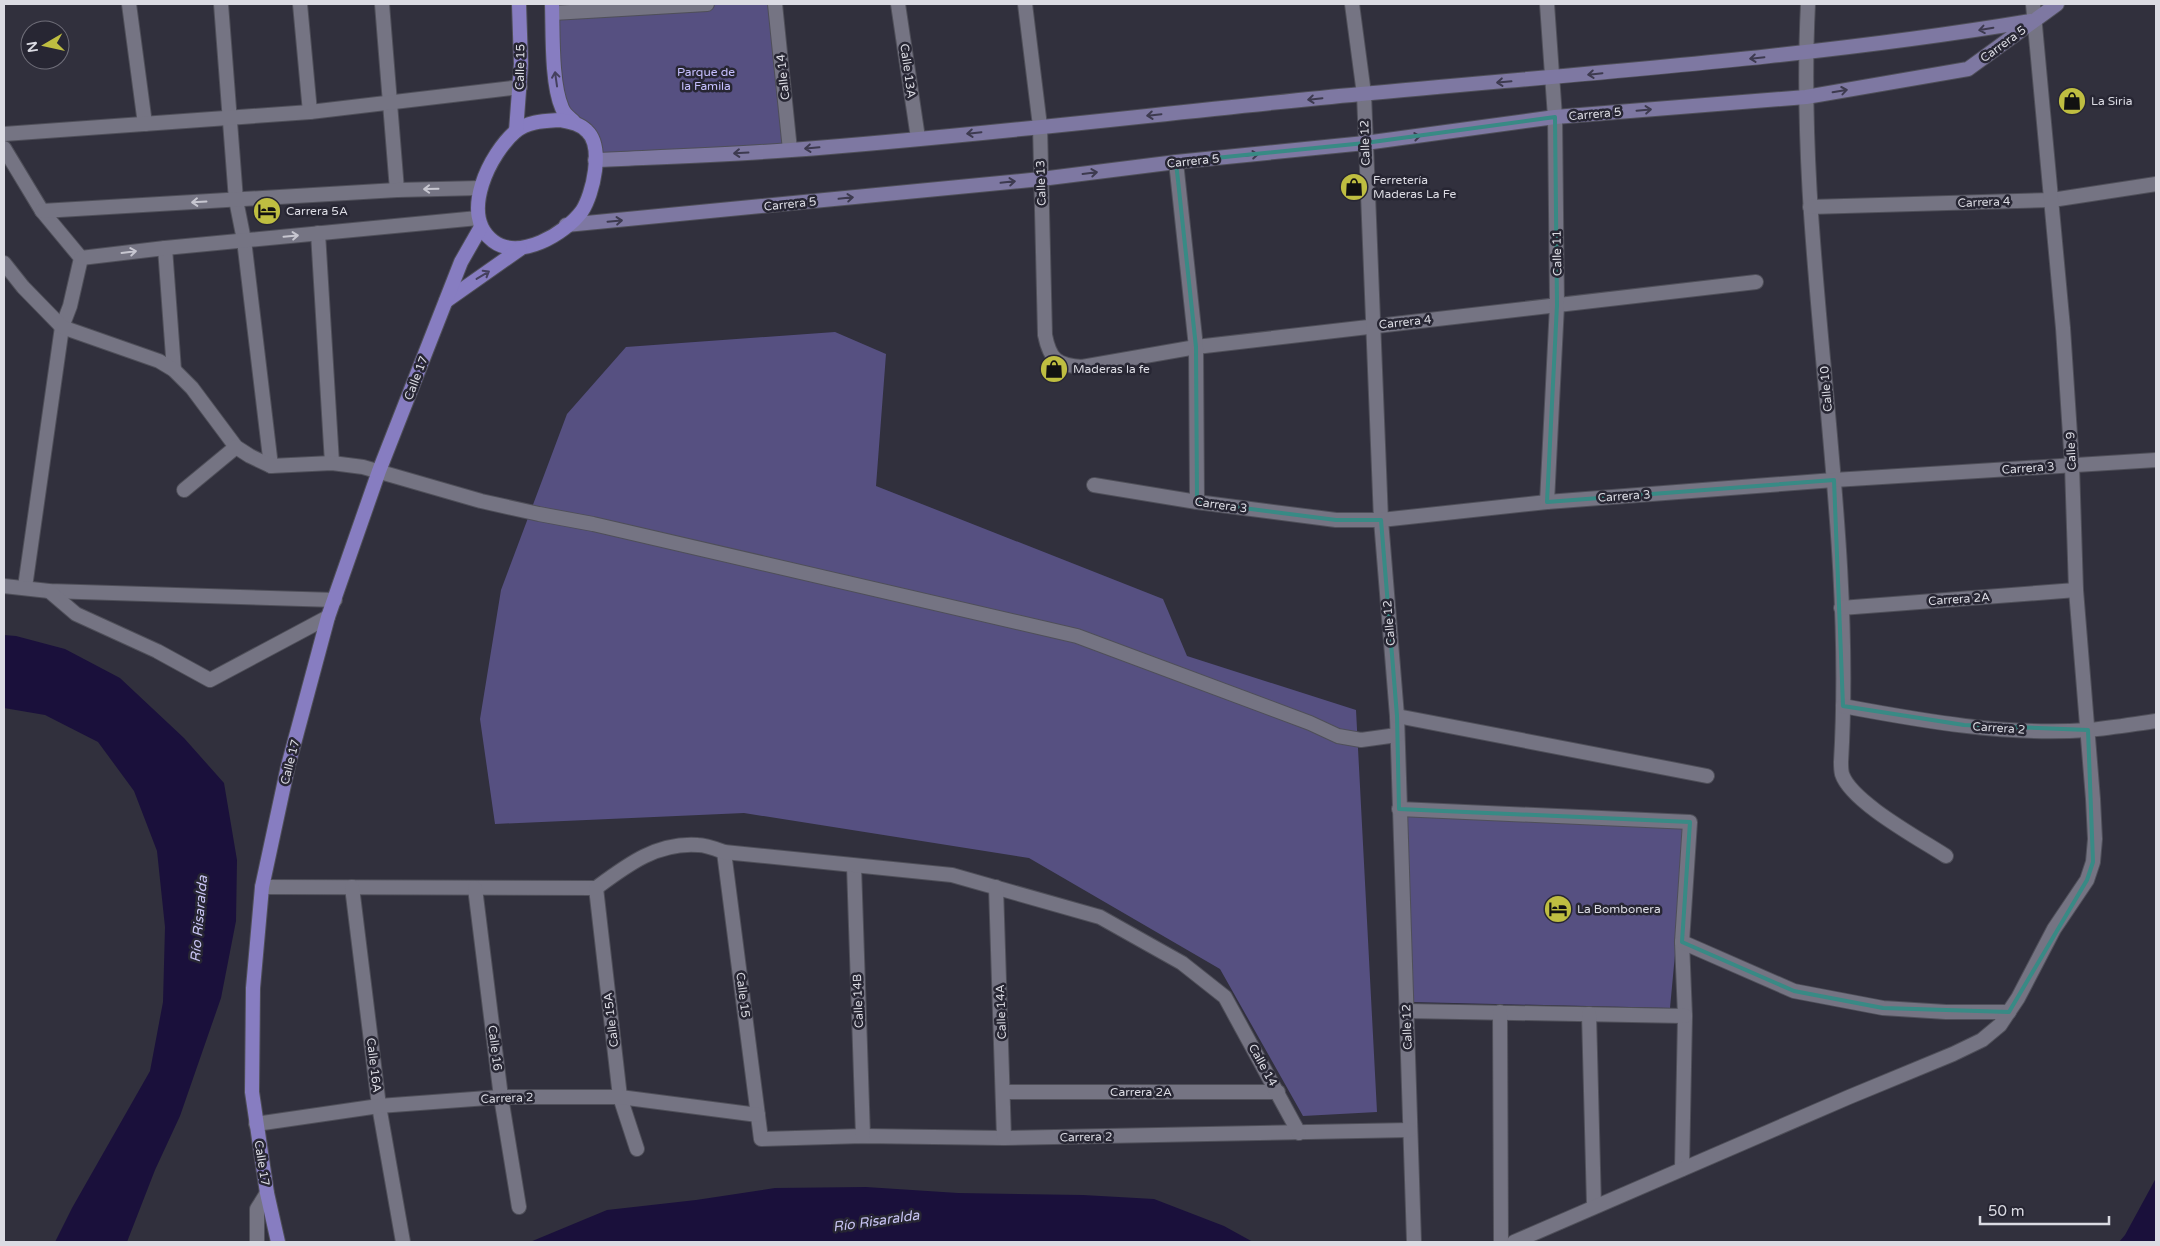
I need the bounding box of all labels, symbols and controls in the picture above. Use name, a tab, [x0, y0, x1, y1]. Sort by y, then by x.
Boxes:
north arrow	[20, 20, 70, 70]
street label: Carrera 5	[1977, 23, 2029, 65]
one-way arrow	[1979, 24, 1995, 34]
text: N	[23, 40, 42, 54]
street label: Calle 13A	[897, 43, 919, 99]
street label: Calle 15	[513, 44, 527, 90]
street label: Calle 14	[774, 53, 792, 101]
one-way arrow	[1749, 53, 1765, 63]
park label: Parque de la Famila	[677, 65, 735, 93]
one-way arrow	[1588, 69, 1604, 79]
one-way arrow	[551, 71, 561, 87]
one-way arrow	[1496, 77, 1512, 87]
one-way arrow	[1832, 85, 1848, 95]
shop icon: La Siria	[2057, 86, 2087, 116]
one-way arrow	[1308, 94, 1324, 103]
place label: La Siria	[2091, 94, 2132, 108]
street label: Carrera 5	[1568, 105, 1622, 123]
one-way arrow	[1636, 105, 1652, 115]
one-way arrow	[1146, 110, 1162, 120]
street label: Calle 12	[1357, 120, 1373, 166]
one-way arrow	[966, 128, 982, 138]
one-way arrow	[1405, 131, 1421, 141]
one-way arrow	[804, 143, 820, 153]
one-way arrow	[734, 148, 750, 157]
one-way arrow	[1243, 150, 1259, 160]
street label: Carrera 5	[1166, 151, 1220, 171]
street label: Calle 13	[1033, 160, 1049, 206]
one-way arrow	[1081, 168, 1097, 178]
shop icon: Ferretería Maderas La Fe	[1339, 172, 1369, 202]
place label: Ferretería Maderas La Fe	[1373, 173, 1457, 201]
one-way arrow	[1000, 177, 1016, 187]
one-way arrow	[424, 184, 440, 194]
one-way arrow	[838, 193, 854, 203]
street label: Carrera 5	[763, 194, 817, 214]
street label: Carrera 4	[1957, 194, 2011, 210]
hotel icon: Carrera 5A	[252, 196, 282, 226]
one-way arrow	[191, 197, 207, 206]
place label: Carrera 5A	[286, 204, 348, 218]
one-way arrow	[607, 217, 623, 226]
street label: Calle 11	[1550, 230, 1564, 276]
one-way arrow	[283, 231, 299, 240]
one-way arrow	[121, 247, 137, 257]
one-way arrow	[475, 270, 489, 280]
street label: Carrera 4	[1378, 312, 1432, 332]
street label: Calle 17	[401, 354, 431, 402]
shop icon: Maderas la fe	[1039, 354, 1069, 384]
place label: Maderas la fe	[1073, 362, 1150, 376]
street label: Calle 10	[1817, 365, 1835, 413]
street label: Calle 9	[2063, 431, 2079, 471]
street label: Carrera 3	[2001, 459, 2055, 477]
street label: Carrera 3	[1597, 487, 1651, 505]
street label: Carrera 3	[1194, 494, 1248, 516]
street label: Carrera 2A	[1928, 590, 1990, 608]
street label: Calle 12	[1380, 599, 1398, 647]
street label: Carrera 2	[1972, 719, 2026, 737]
street label: Calle 17	[278, 738, 302, 786]
water label: Río Risaralda	[187, 874, 211, 963]
hotel icon: La Bombonera	[1543, 894, 1573, 924]
place label: La Bombonera	[1577, 902, 1661, 916]
street label: Calle 15	[733, 971, 753, 1019]
street label: Calle 14B	[850, 974, 866, 1028]
street label: Calle 14A	[993, 984, 1009, 1040]
street label: Calle 15A	[601, 992, 621, 1048]
street label: Calle 12	[1399, 1004, 1415, 1050]
street label: Calle 16	[485, 1024, 505, 1072]
street label: Calle 16A	[364, 1037, 384, 1093]
street label: Calle 14	[1246, 1041, 1281, 1089]
street label: Carrera 2A	[1110, 1085, 1172, 1099]
street label: Carrera 2	[480, 1090, 534, 1106]
street label: Carrera 2	[1059, 1130, 1113, 1144]
street label: Calle 17	[251, 1139, 273, 1187]
scale bar	[1980, 1194, 2109, 1226]
text: 50 m	[1988, 1202, 2025, 1220]
water label: Río Risaralda	[832, 1206, 921, 1235]

